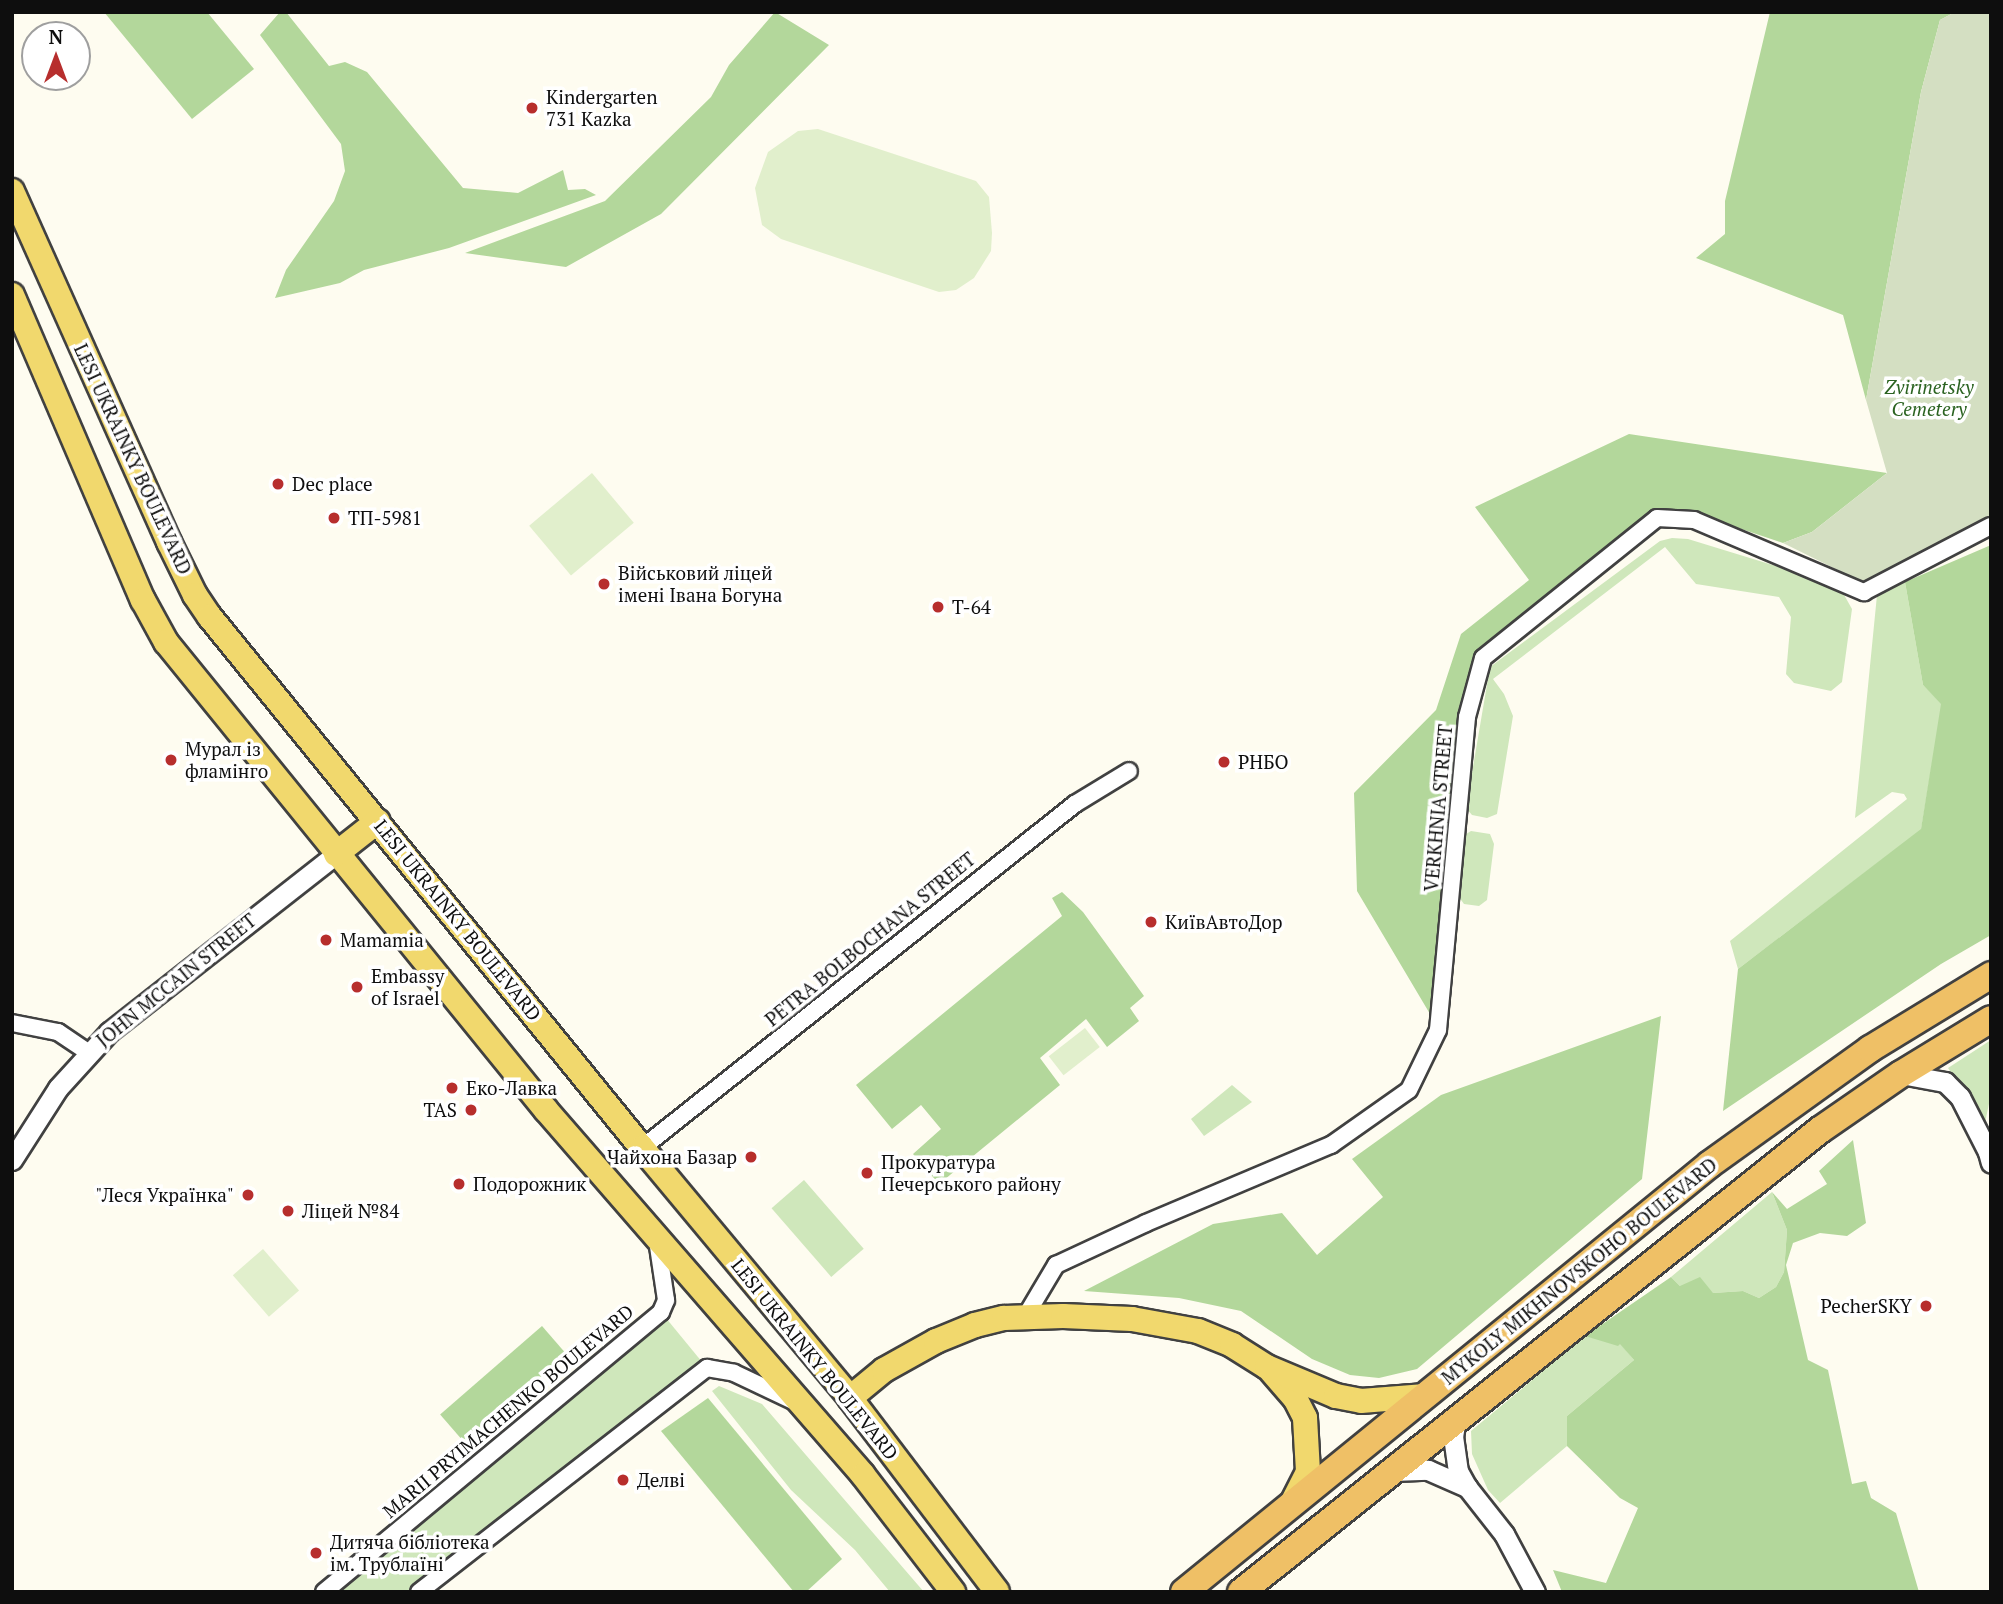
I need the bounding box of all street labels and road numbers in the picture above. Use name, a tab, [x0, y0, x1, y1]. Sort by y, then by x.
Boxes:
street label: LESI UKRAINKY BOULEVARD	[69, 340, 197, 578]
street label: VERKHNIA STREET	[1419, 723, 1457, 893]
street label: LESI UKRAINKY BOULEVARD	[370, 815, 546, 1025]
street label: PETRA BOLBOCHANA STREET	[760, 847, 980, 1031]
street label: JOHN MCCAIN STREET	[91, 909, 261, 1051]
street label: MYKOLY MIKHNOVSKOHO BOULEVARD	[1437, 1153, 1721, 1389]
street label: LESI UKRAINKY BOULEVARD	[727, 1254, 903, 1464]
street label: MARII PRYIMACHENKO BOULEVARD	[378, 1299, 638, 1523]

